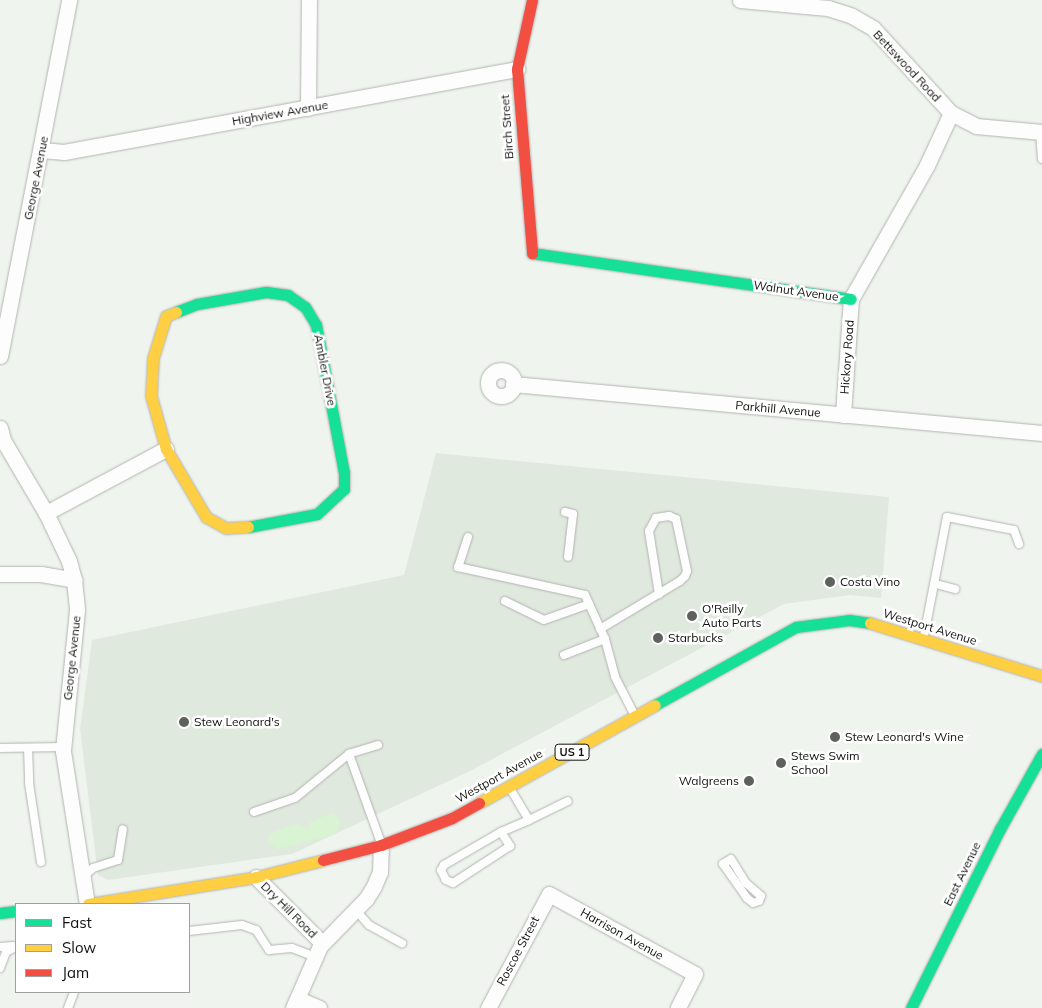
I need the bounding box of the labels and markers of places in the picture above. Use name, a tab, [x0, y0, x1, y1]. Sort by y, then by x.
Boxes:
place label: Costa Vino	[840, 575, 900, 589]
marker: Costa Vino	[824, 576, 836, 588]
place label: O'Reilly Auto Parts	[702, 602, 761, 630]
marker: O'Reilly Auto Parts	[686, 610, 698, 622]
place label: Starbucks	[668, 631, 723, 645]
marker: Starbucks	[652, 632, 664, 644]
place label: Stew Leonard's	[194, 715, 280, 729]
marker: Stew Leonard's	[178, 716, 190, 728]
place label: Stew Leonard's Wine	[845, 730, 964, 744]
marker: Stew Leonard's Wine	[829, 731, 841, 743]
place label: Stews Swim School	[791, 749, 860, 777]
marker: Stews Swim School	[775, 757, 787, 769]
place label: Walgreens	[679, 774, 739, 788]
marker: Walgreens	[743, 775, 755, 787]

